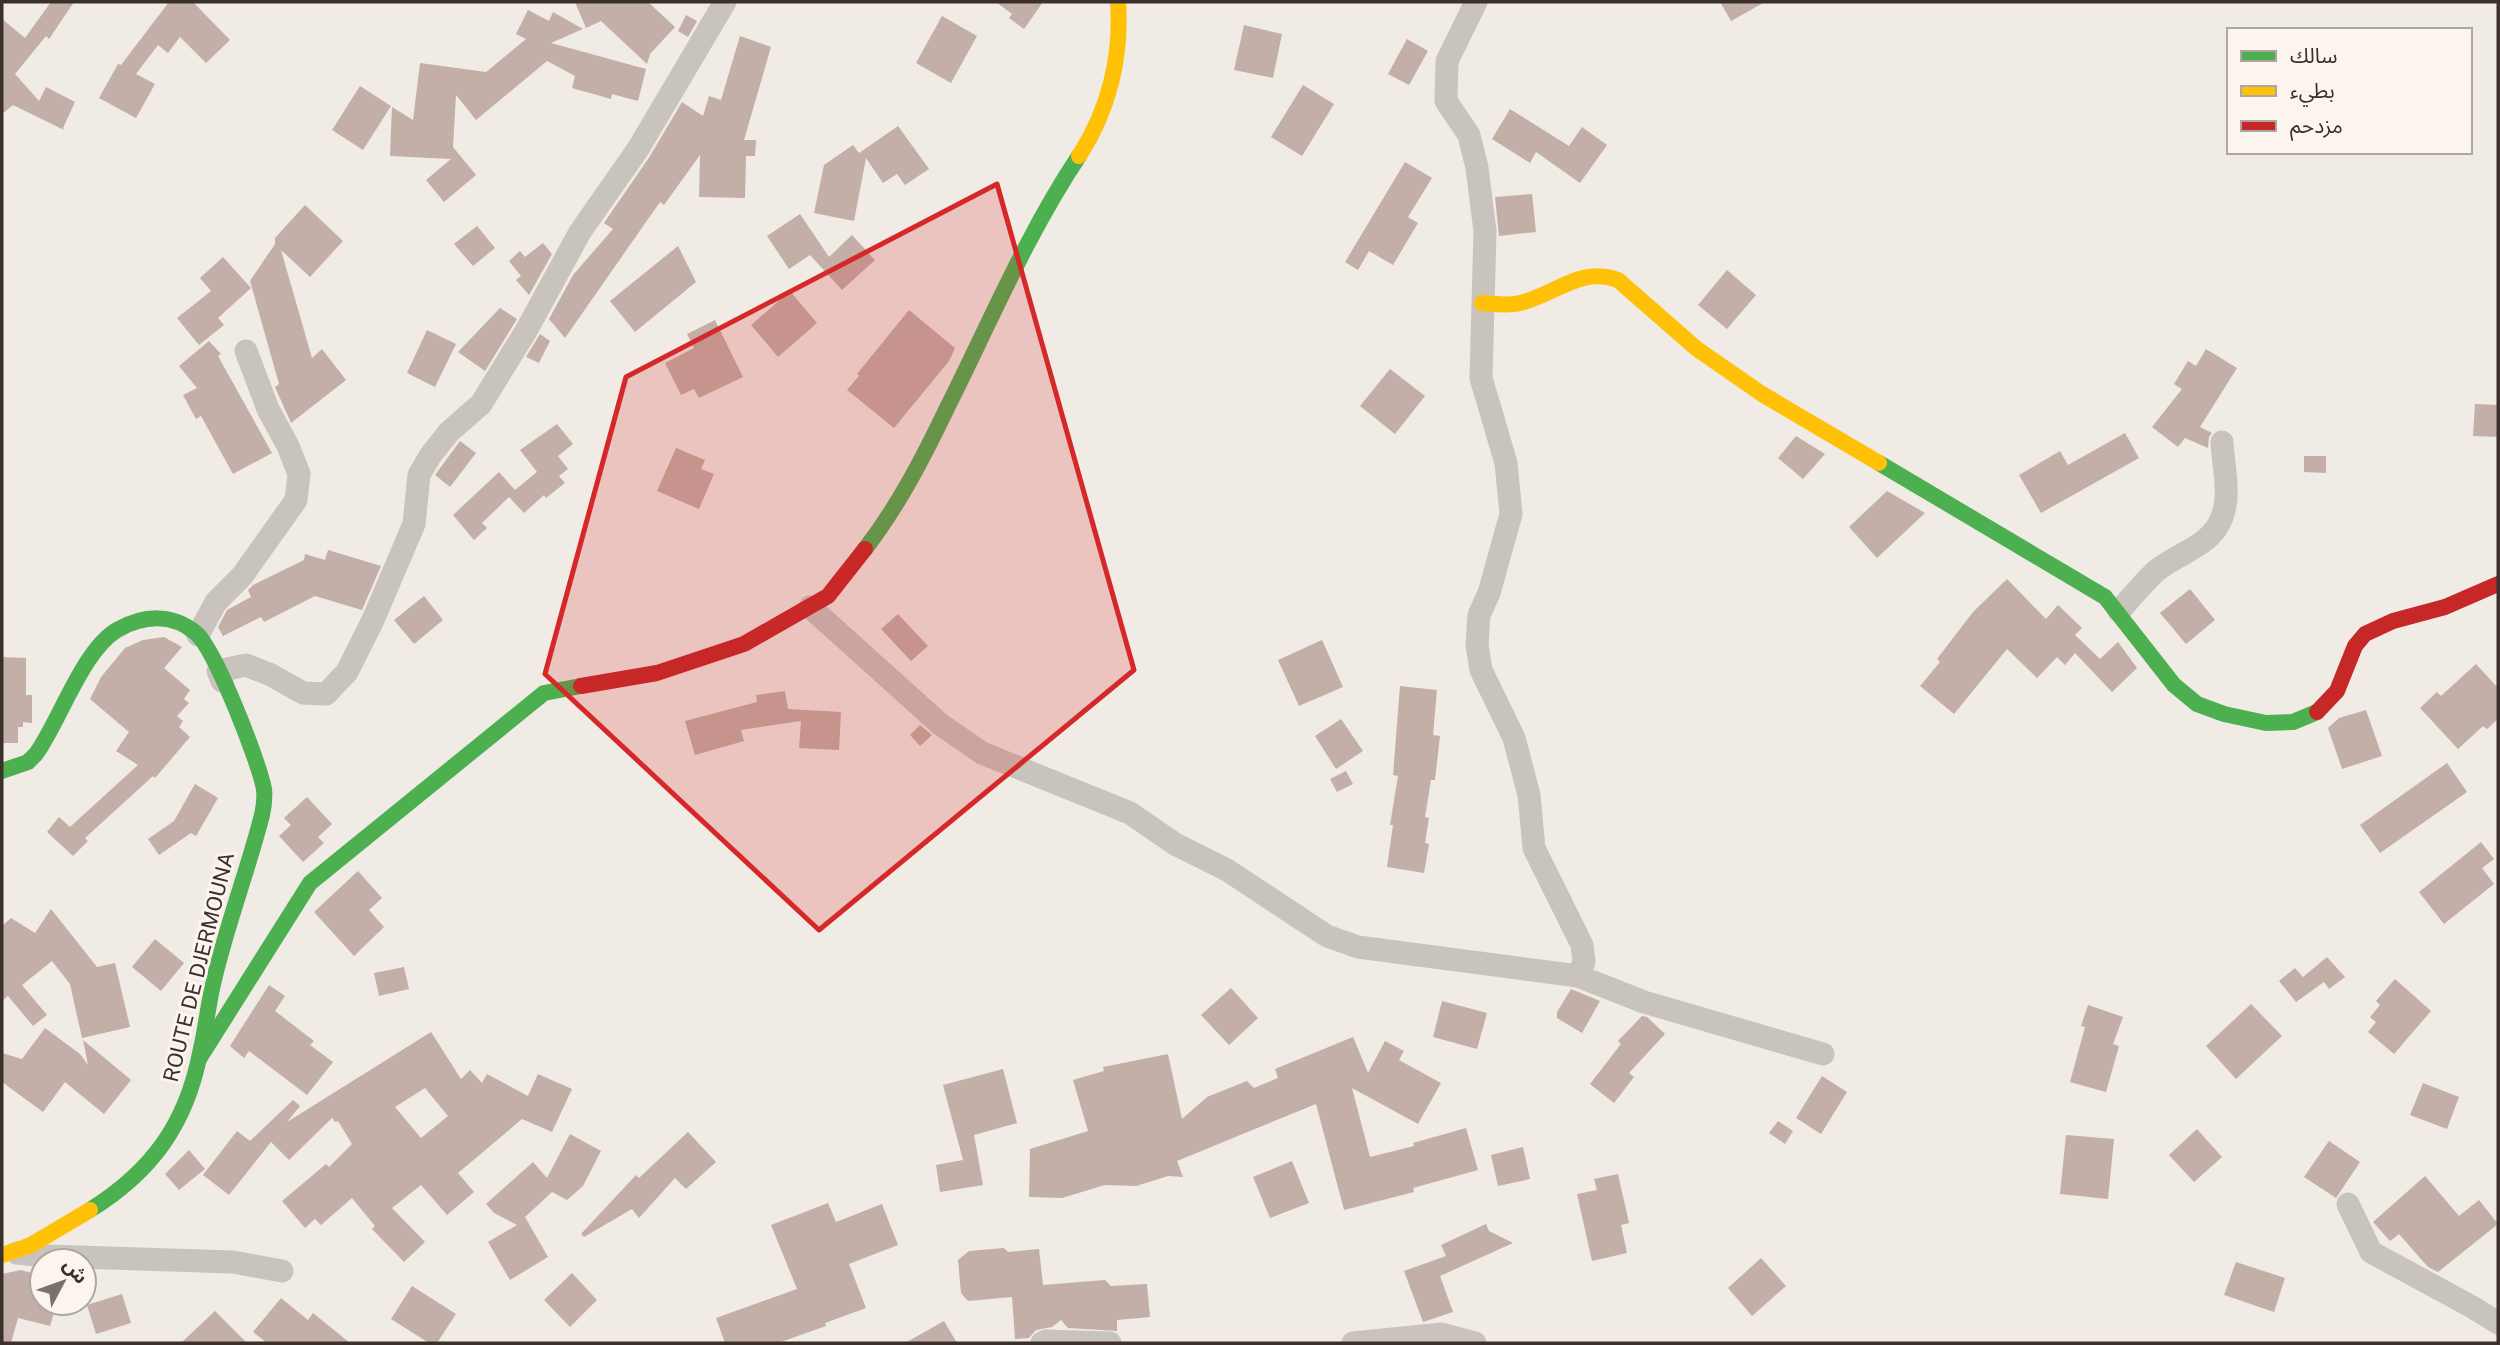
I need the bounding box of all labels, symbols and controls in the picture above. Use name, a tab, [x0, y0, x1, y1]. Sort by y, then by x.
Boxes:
legend	[2227, 28, 2472, 154]
text: سالك	[2290, 43, 2337, 68]
text: بطيء	[2290, 78, 2335, 107]
text: مزدحم	[2290, 113, 2343, 141]
street label: ROUTE DE DJERMOUNA	[158, 849, 239, 1084]
north arrow	[28, 1247, 98, 1317]
text: ش	[59, 1254, 93, 1288]

